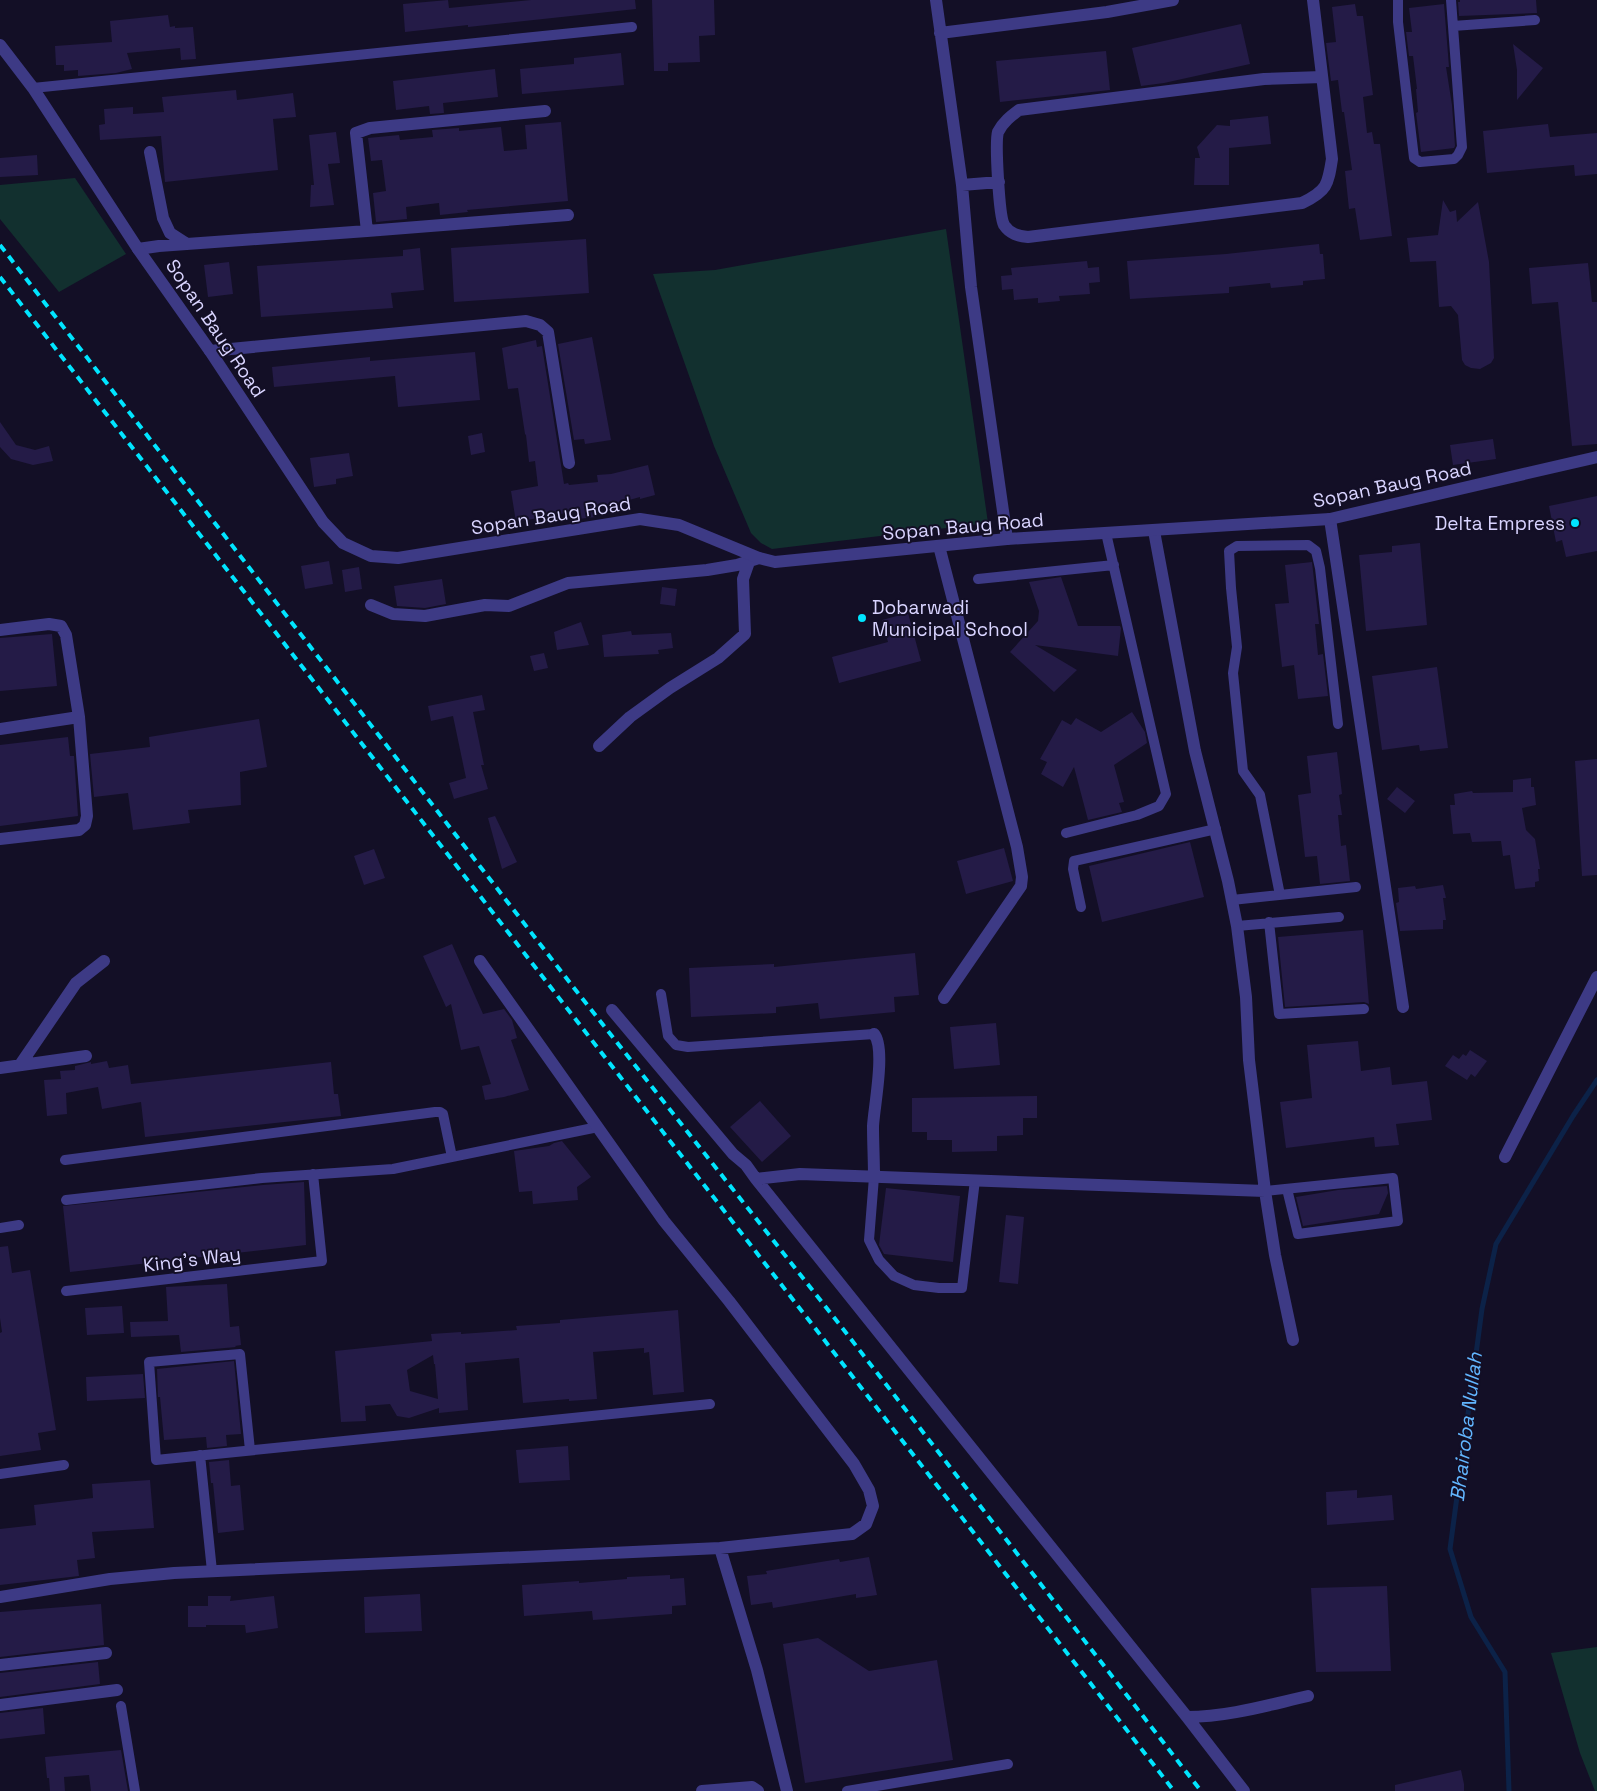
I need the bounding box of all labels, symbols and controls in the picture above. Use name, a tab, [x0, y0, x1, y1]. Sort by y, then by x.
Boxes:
street label: Sopan Baug Road	[160, 254, 271, 402]
street label: Sopan Baug Road	[1310, 455, 1474, 514]
street label: Sopan Baug Road	[469, 491, 633, 540]
street label: Sopan Baug Road	[881, 507, 1045, 546]
place label: Delta Empress	[1435, 511, 1565, 536]
marker: Delta Empress	[1569, 517, 1581, 529]
place label: Dobarwadi Municipal School	[872, 595, 1028, 642]
marker: Dobarwadi Municipal School	[856, 612, 868, 624]
street label: King's Way	[142, 1241, 242, 1278]
water label: Bhairoba Nullah	[1444, 1350, 1488, 1503]

